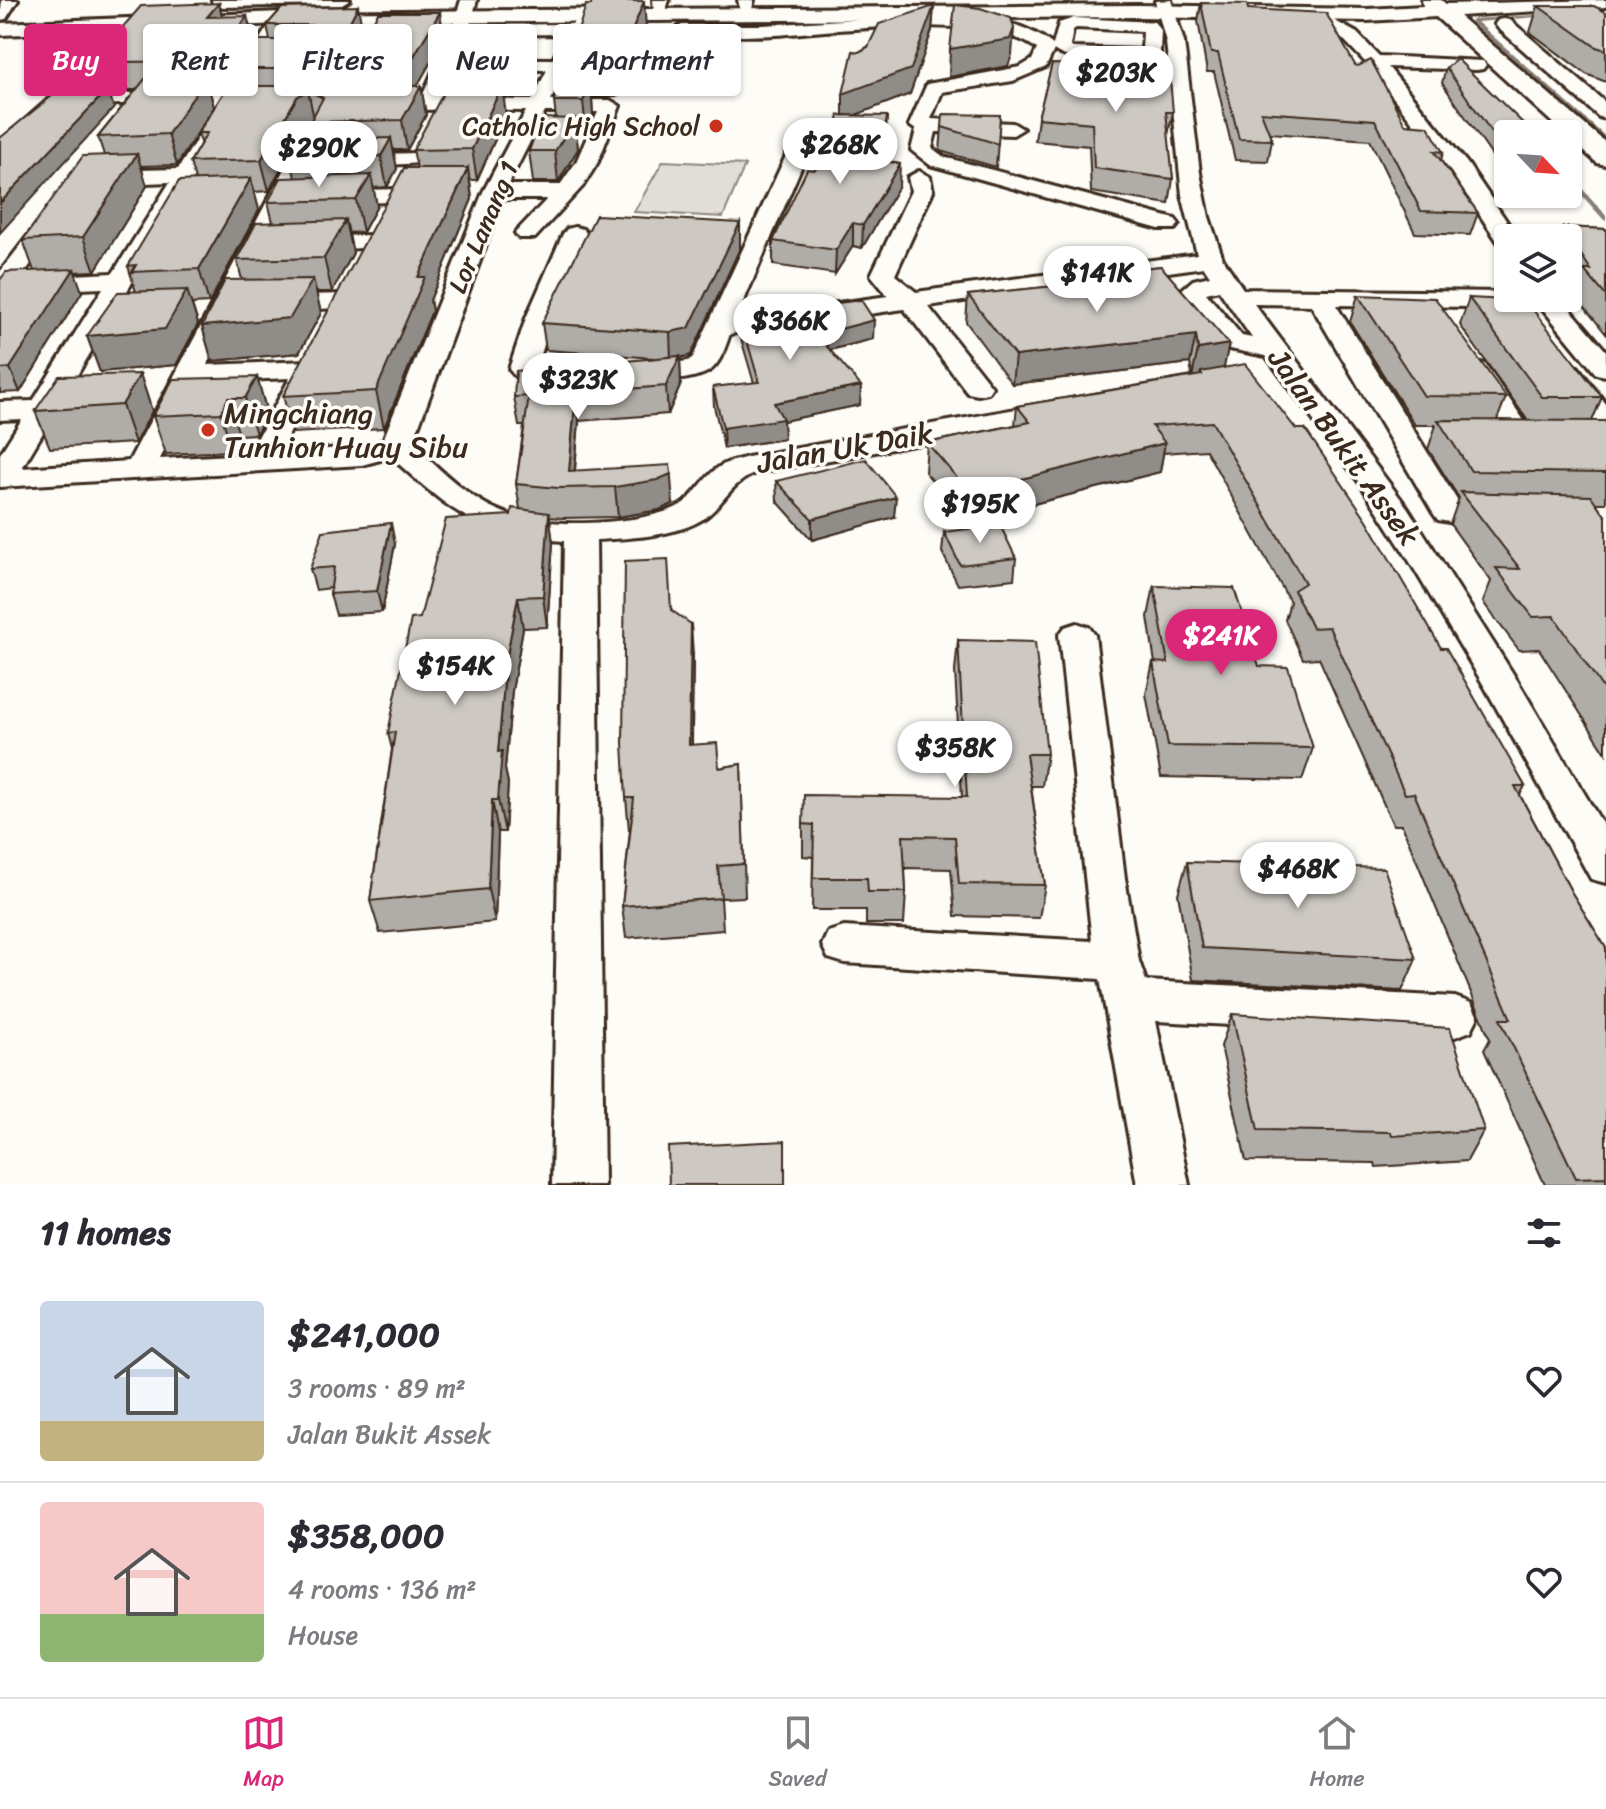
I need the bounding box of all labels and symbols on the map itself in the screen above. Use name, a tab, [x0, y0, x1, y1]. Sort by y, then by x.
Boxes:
pin: $203K	[1060, 46, 1172, 114]
place label: Catholic High School	[462, 103, 701, 149]
marker: Catholic High School	[707, 117, 725, 135]
pin: $268K	[784, 118, 896, 186]
north arrow	[1494, 120, 1582, 208]
pin: $290K	[263, 121, 375, 189]
street label: Lor Lanang 1	[434, 154, 532, 300]
pin: $141K	[1041, 246, 1153, 314]
pin: $366K	[734, 294, 846, 362]
street label: Jalan Bukit Assek	[1253, 336, 1435, 558]
pin: $323K	[522, 353, 634, 421]
place label: Mingchiang Tunhion Huay Sibu	[224, 386, 468, 474]
street label: Jalan Uk Daik	[752, 406, 938, 490]
marker: Mingchiang Tunhion Huay Sibu	[199, 421, 217, 439]
pin: $195K	[924, 477, 1036, 545]
pin: $241K	[1165, 609, 1277, 677]
pin: $154K	[399, 639, 511, 707]
pin: $358K	[899, 721, 1011, 789]
pin: $468K	[1242, 842, 1354, 910]

